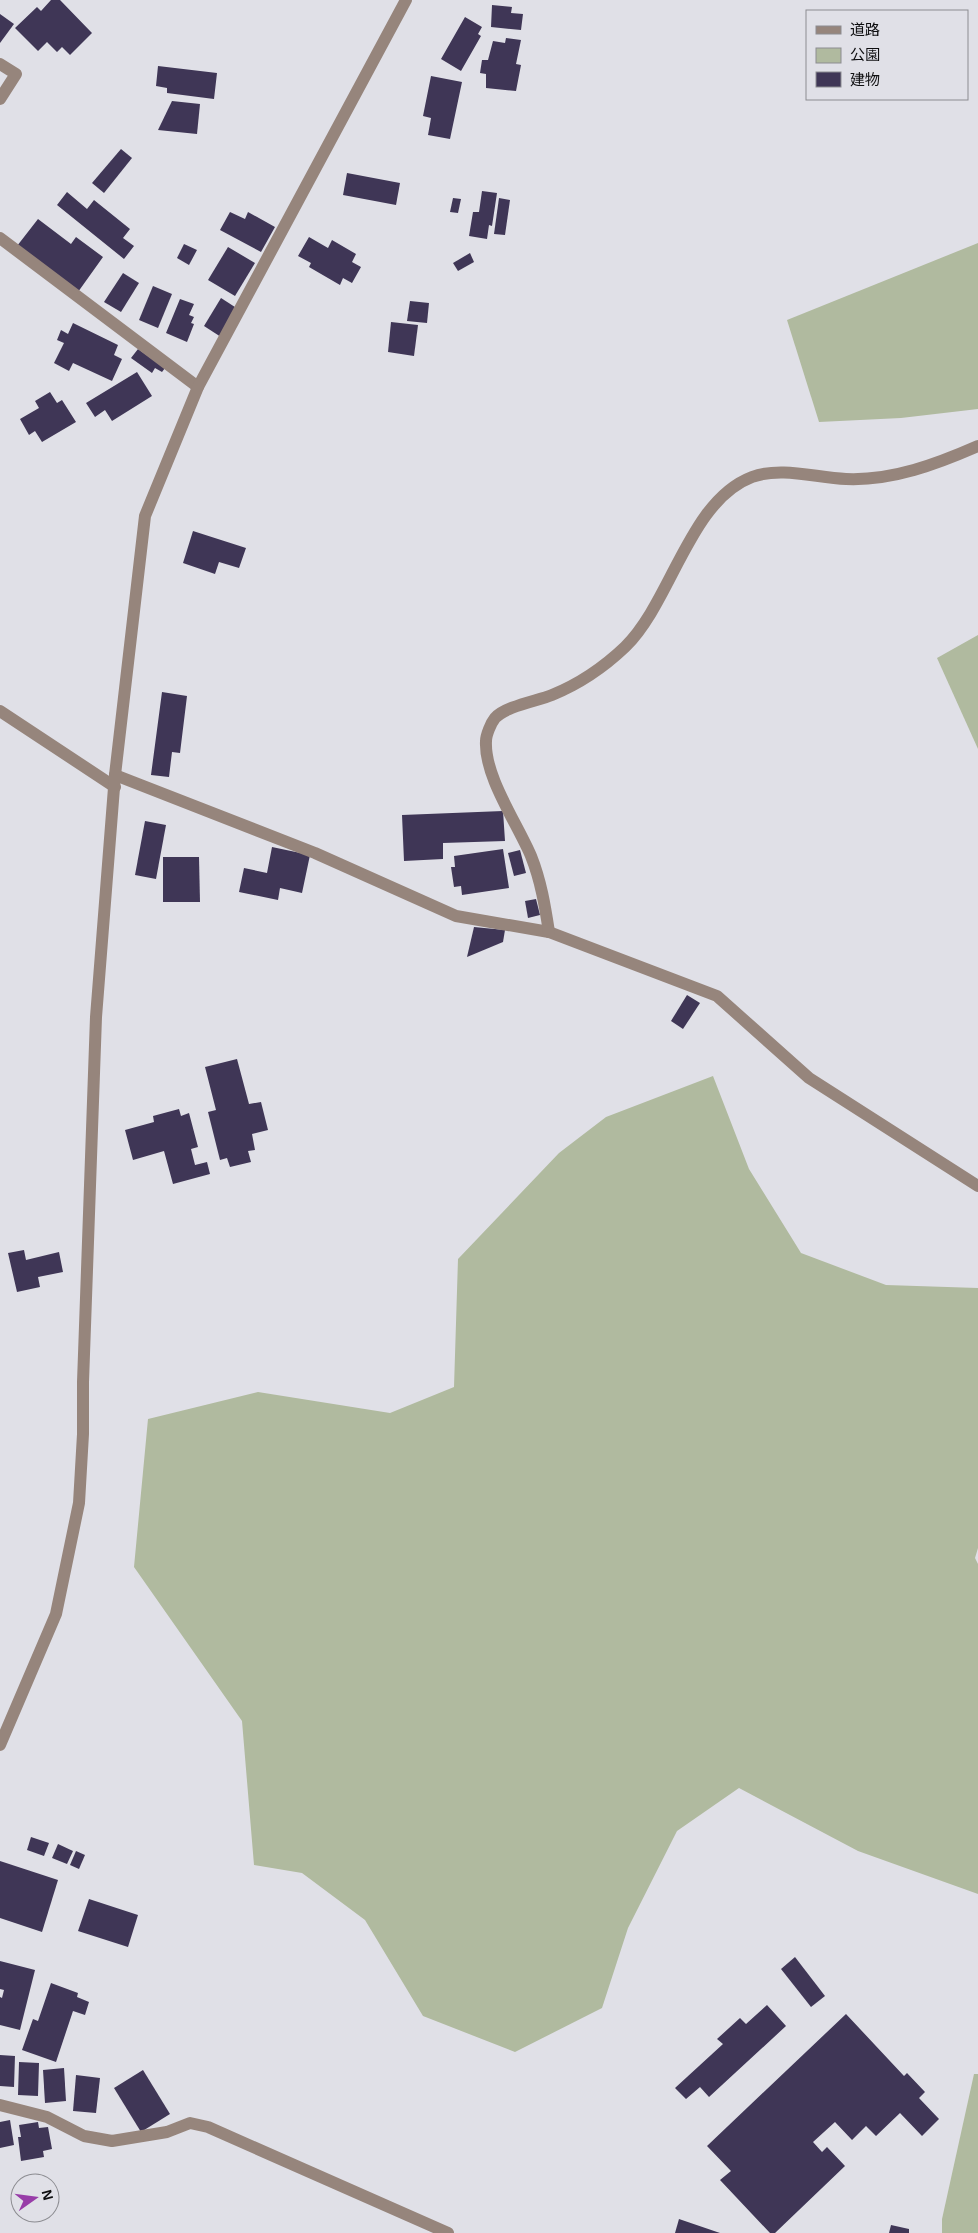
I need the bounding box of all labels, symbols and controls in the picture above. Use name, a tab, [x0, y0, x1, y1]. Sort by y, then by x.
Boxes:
legend	[806, 10, 968, 100]
text: 道路	[850, 21, 880, 38]
text: 公園	[850, 46, 880, 63]
text: 建物	[850, 71, 880, 88]
north arrow	[10, 2173, 60, 2223]
text: N	[39, 2188, 57, 2202]

